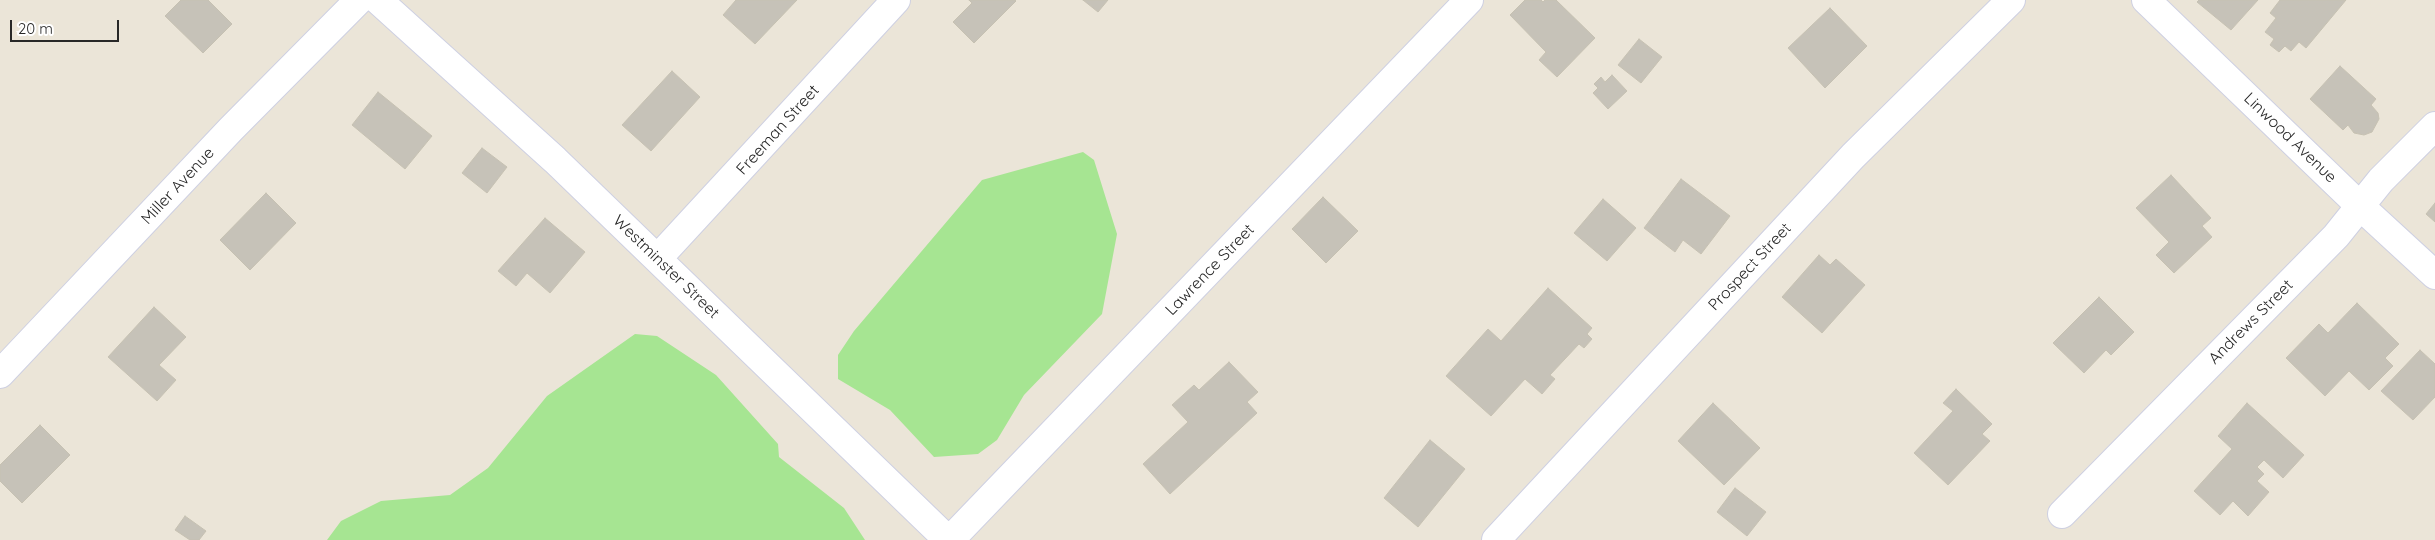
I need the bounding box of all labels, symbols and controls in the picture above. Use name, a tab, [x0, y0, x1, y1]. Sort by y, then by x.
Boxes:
scale bar	[12, 10, 121, 42]
text: 20 m	[18, 19, 53, 38]
street label: Freeman Street	[733, 81, 823, 179]
street label: Linwood Avenue	[2240, 89, 2340, 187]
street label: Miller Avenue	[138, 144, 218, 228]
street label: Westminster Street	[609, 211, 723, 323]
street label: Prospect Street	[1704, 219, 1796, 315]
street label: Lawrence Street	[1162, 220, 1258, 320]
street label: Andrews Street	[2205, 276, 2297, 368]

